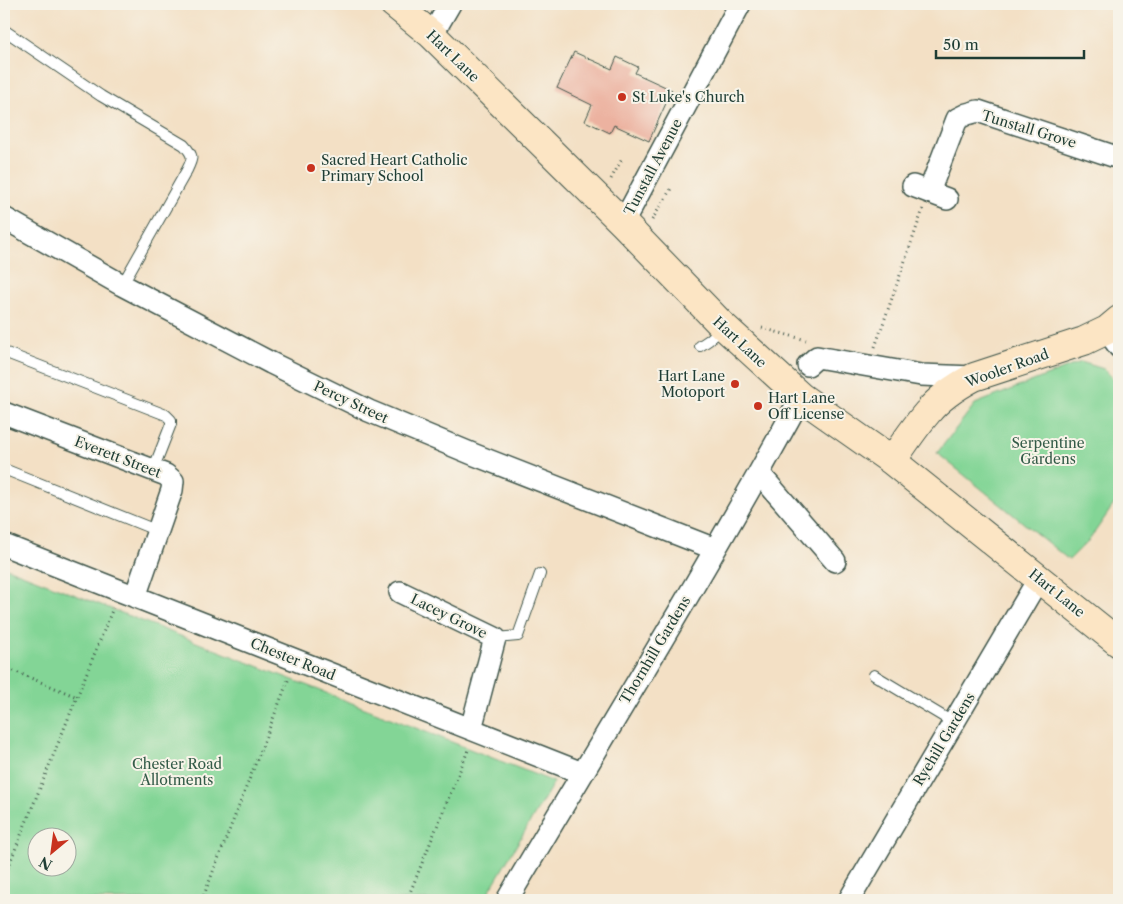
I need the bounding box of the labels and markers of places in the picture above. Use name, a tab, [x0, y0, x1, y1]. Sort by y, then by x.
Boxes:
place label: St Luke's Church	[632, 88, 745, 106]
marker: St Luke's Church	[616, 91, 628, 103]
place label: Sacred Heart Catholic Primary School	[321, 151, 468, 185]
marker: Sacred Heart Catholic Primary School	[305, 162, 317, 174]
place label: Hart Lane Motoport	[658, 367, 725, 401]
marker: Hart Lane Motoport	[729, 378, 741, 390]
place label: Hart Lane Off License	[768, 389, 844, 423]
marker: Hart Lane Off License	[752, 400, 764, 412]

